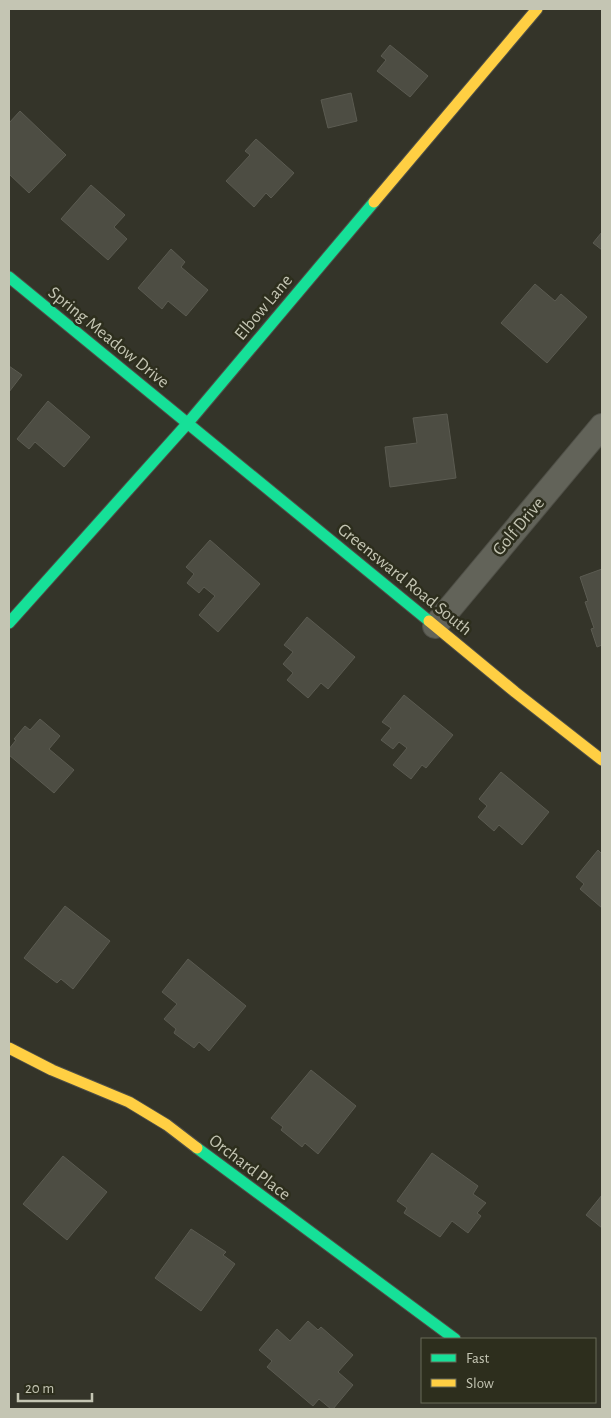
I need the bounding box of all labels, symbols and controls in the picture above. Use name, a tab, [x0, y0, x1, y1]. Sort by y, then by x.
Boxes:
street label: Elbow Lane	[231, 271, 296, 344]
street label: Spring Meadow Drive	[45, 284, 172, 392]
street label: Golf Drive	[490, 494, 548, 559]
street label: Greensward Road South	[334, 520, 475, 639]
street label: Orchard Place	[205, 1131, 294, 1204]
legend	[421, 1338, 596, 1403]
text: Fast	[466, 1351, 490, 1366]
scale bar	[18, 1370, 91, 1402]
text: Slow	[466, 1376, 494, 1391]
text: 20 m	[25, 1381, 54, 1396]

